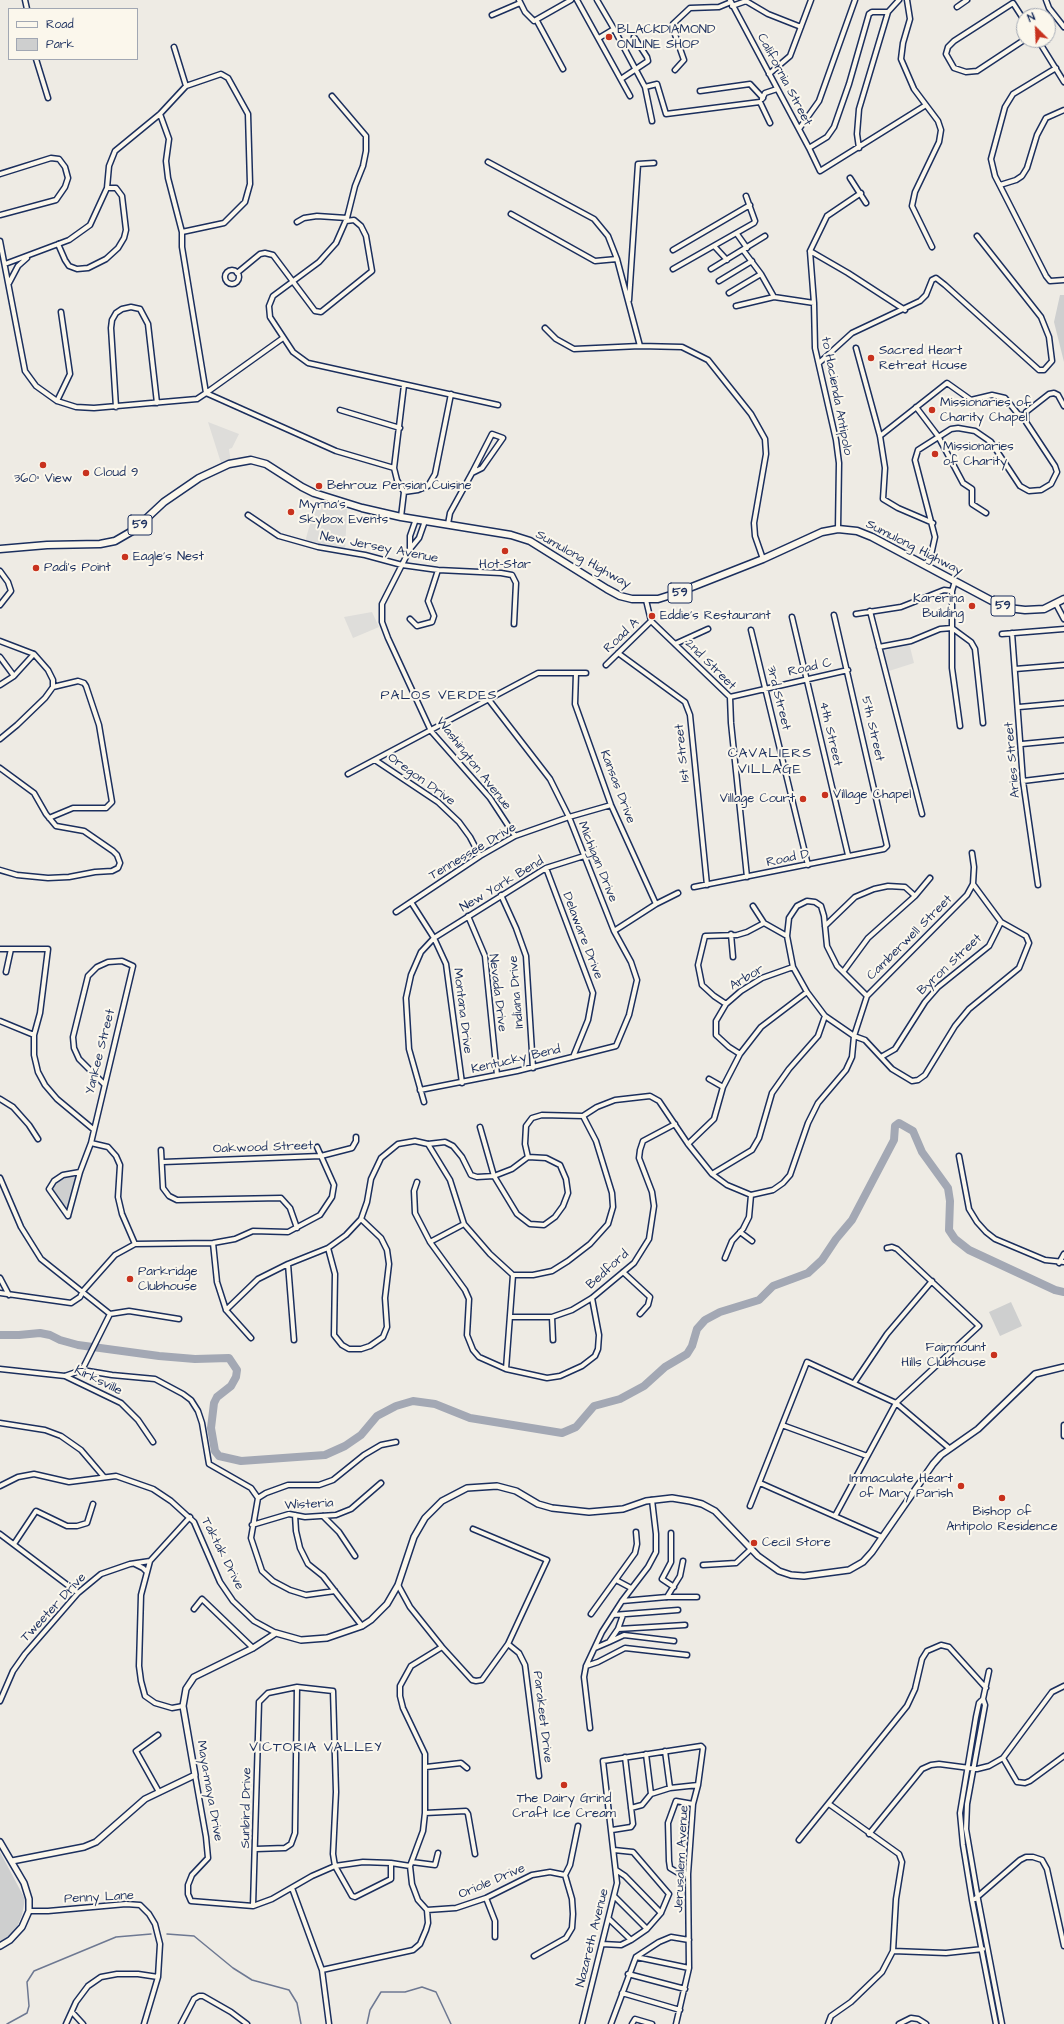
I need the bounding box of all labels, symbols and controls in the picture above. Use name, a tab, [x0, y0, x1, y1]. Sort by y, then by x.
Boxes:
legend	[8, 8, 138, 60]
north arrow	[1016, 8, 1056, 48]
text: N	[1025, 9, 1038, 26]
text: Road	[46, 16, 74, 33]
place label: BLACKDIAMOND ONLINE SHOP	[617, 22, 715, 53]
street label: California Street	[753, 31, 815, 129]
marker: BLACKDIAMOND ONLINE SHOP	[604, 32, 614, 42]
text: Park	[46, 36, 74, 53]
street label: to Hacienda Antipolo	[817, 335, 855, 457]
place label: Sacred Heart Retreat House	[879, 343, 967, 374]
marker: Sacred Heart Retreat House	[866, 353, 876, 363]
place label: Missionaries of Charity Chapel	[940, 395, 1031, 426]
marker: Missionaries of Charity Chapel	[927, 405, 937, 415]
place label: Missionaries of Charity	[943, 439, 1014, 470]
marker: Missionaries of Charity	[930, 449, 940, 459]
marker: 360° View	[38, 460, 48, 470]
place label: Cloud 9	[94, 465, 138, 481]
marker: Cloud 9	[81, 468, 91, 478]
place label: 360° View	[14, 471, 72, 487]
place label: Behrouz Persian Cuisine	[327, 478, 472, 494]
marker: Behrouz Persian Cuisine	[314, 481, 324, 491]
place label: Myrna's Skybox Events	[299, 497, 388, 528]
marker: Myrna's Skybox Events	[286, 507, 296, 517]
road number: 59	[128, 515, 152, 535]
street label: Sumulong Highway	[863, 517, 965, 579]
street label: Sumulong Highway	[533, 527, 633, 593]
street label: New Jersey Avenue	[319, 529, 439, 567]
marker: Hot-Star	[500, 546, 510, 556]
place label: Eagle's Nest	[133, 549, 204, 565]
marker: Eagle's Nest	[120, 552, 130, 562]
place label: Hot-Star	[479, 557, 531, 573]
place label: Padi's Point	[44, 560, 111, 576]
marker: Padi's Point	[31, 563, 41, 573]
road number: 59	[668, 583, 692, 603]
place label: Karerina Building	[913, 591, 964, 622]
road number: 59	[991, 596, 1015, 616]
marker: Karerina Building	[967, 601, 977, 611]
place label: Eddie's Restaurant	[660, 608, 771, 624]
marker: Eddie's Restaurant	[647, 611, 657, 621]
street label: Road A	[601, 615, 643, 657]
street label: 2nd Street	[681, 636, 739, 694]
street label: Road C	[787, 655, 833, 681]
street label: 3rd Street	[762, 664, 794, 732]
district label: PALOS VERDES	[381, 688, 497, 704]
street label: 5th Street	[857, 695, 887, 763]
street label: 4th Street	[815, 700, 845, 768]
street label: Washington Avenue	[432, 714, 514, 814]
street label: Aries Street	[1002, 721, 1024, 799]
street label: 1st Street	[672, 723, 694, 783]
district label: CAVALIERS VILLAGE	[728, 746, 812, 778]
street label: Kansas Drive	[596, 748, 638, 826]
street label: Oregon Drive	[384, 750, 458, 810]
place label: Village Chapel	[833, 787, 911, 803]
marker: Village Chapel	[820, 790, 830, 800]
place label: Village Court	[720, 791, 795, 807]
marker: Village Court	[798, 794, 808, 804]
street label: Michigan Drive	[574, 819, 620, 905]
street label: Tennessee Drive	[427, 820, 519, 884]
street label: Road D	[765, 847, 811, 871]
street label: New York Bend	[457, 854, 547, 916]
street label: Delaware Drive	[558, 890, 606, 982]
street label: Camberwell Street	[864, 892, 956, 984]
street label: Byron Street	[914, 931, 986, 999]
street label: Nevada Drive	[484, 953, 510, 1033]
street label: Indiana Drive	[506, 955, 528, 1029]
street label: Arbor	[727, 962, 767, 994]
street label: Montana Drive	[449, 967, 475, 1055]
street label: Yankee Street	[83, 1008, 119, 1096]
street label: Kentucky Bend	[470, 1042, 562, 1078]
street label: Oakwood Street	[213, 1138, 313, 1158]
street label: Bedford	[584, 1247, 632, 1293]
place label: Parkridge Clubhouse	[138, 1264, 198, 1295]
marker: Parkridge Clubhouse	[125, 1274, 135, 1284]
place label: Fairmount Hills Clubhouse	[901, 1340, 986, 1371]
marker: Fairmount Hills Clubhouse	[989, 1350, 999, 1360]
street label: Kirksville	[72, 1363, 124, 1399]
place label: Immaculate Heart of Mary Parish	[849, 1471, 953, 1502]
marker: Immaculate Heart of Mary Parish	[956, 1481, 966, 1491]
marker: Bishop of Antipolo Residence	[997, 1493, 1007, 1503]
street label: Wisteria	[284, 1496, 334, 1514]
place label: Bishop of Antipolo Residence	[946, 1504, 1058, 1535]
street label: Taktak Drive	[197, 1515, 247, 1593]
place label: Cecil Store	[762, 1535, 831, 1551]
marker: Cecil Store	[749, 1538, 759, 1548]
street label: Tweeter Drive	[18, 1570, 90, 1646]
street label: Parakeet Drive	[529, 1670, 555, 1764]
street label: Maya-maya Drive	[192, 1739, 226, 1843]
district label: VICTORIA VALLEY	[249, 1740, 383, 1756]
street label: Sunbird Drive	[238, 1767, 256, 1849]
marker: The Dairy Grind Craft Ice Cream	[559, 1780, 569, 1790]
place label: The Dairy Grind Craft Ice Cream	[512, 1791, 616, 1822]
street label: Jerusalem Avenue	[671, 1805, 693, 1913]
street label: Oriole Drive	[456, 1861, 528, 1903]
street label: Nazareth Avenue	[573, 1887, 613, 1989]
street label: Penny Lane	[64, 1888, 134, 1908]

